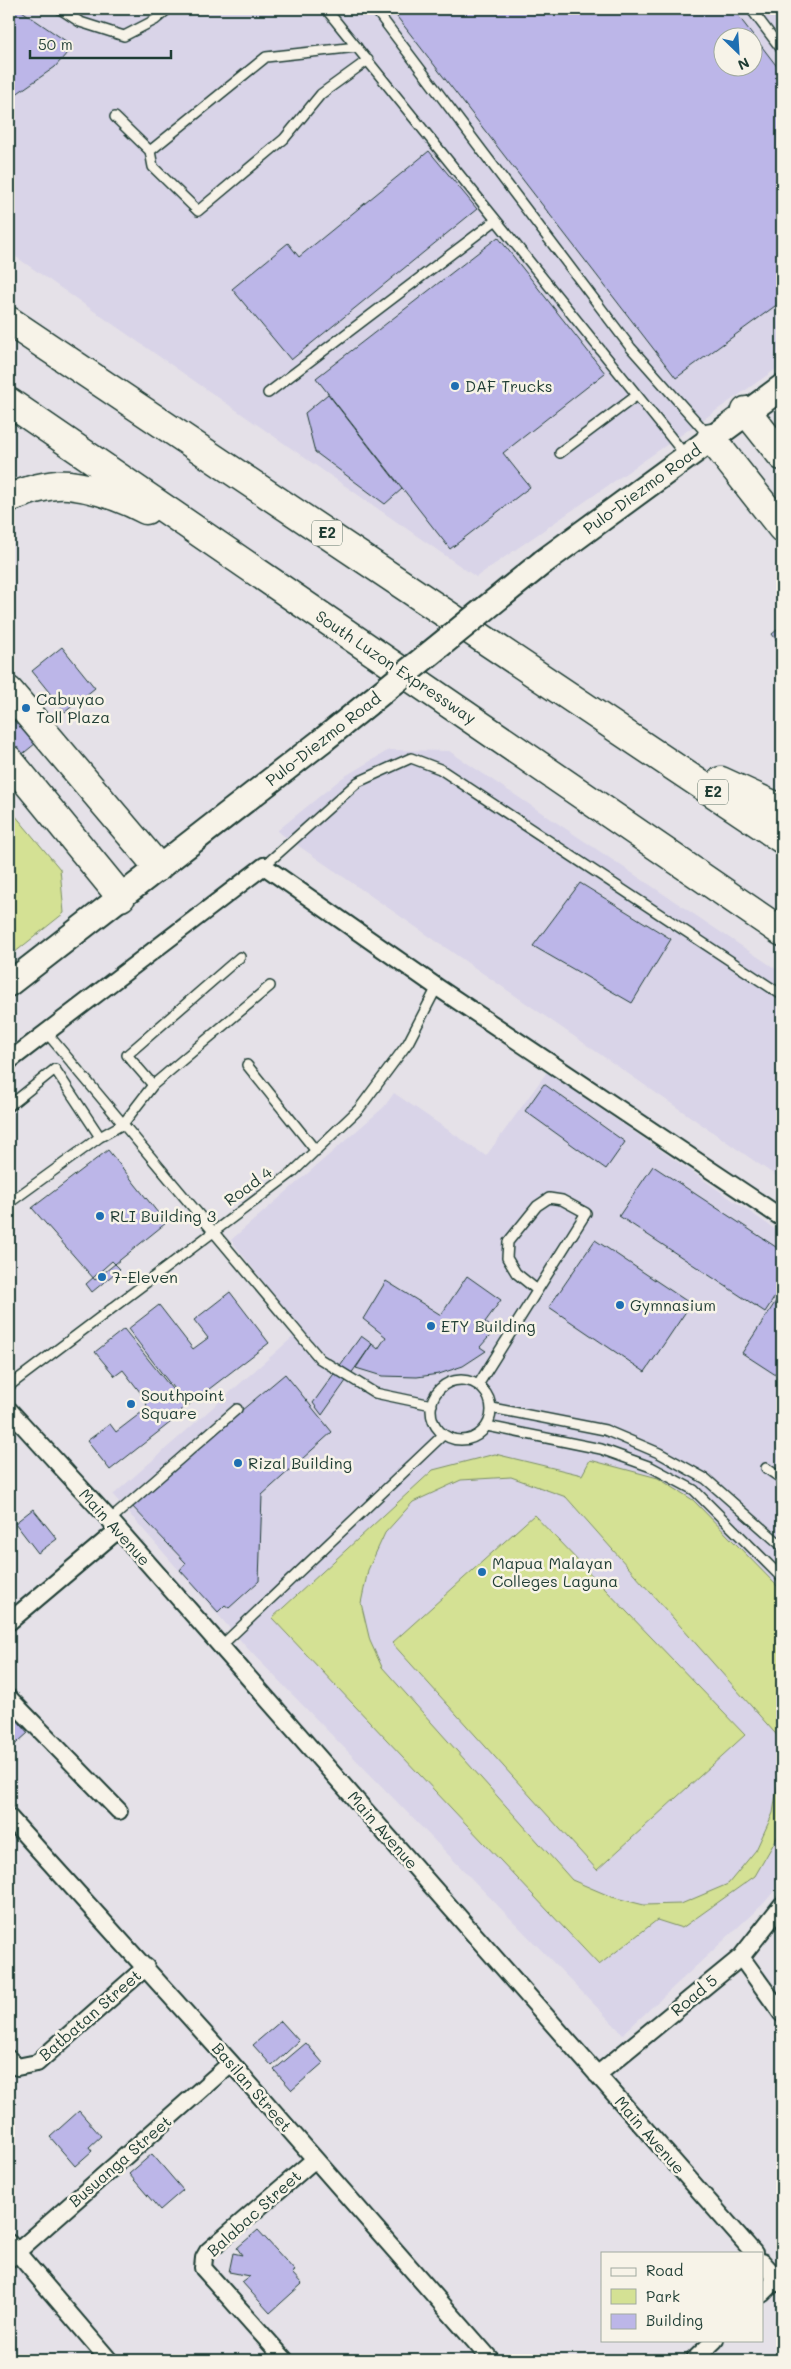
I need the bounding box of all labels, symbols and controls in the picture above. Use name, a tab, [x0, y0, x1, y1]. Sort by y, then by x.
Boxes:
scale bar	[30, 28, 171, 60]
north arrow	[714, 28, 764, 78]
text: 50 m	[38, 34, 73, 54]
text: N	[735, 53, 753, 75]
place label: DAF Trucks	[465, 375, 553, 396]
marker: DAF Trucks	[449, 380, 461, 392]
street label: Pulo-Diezmo Road	[579, 439, 705, 538]
road number: E2	[312, 520, 342, 546]
street label: South Luzon Expressway	[312, 605, 481, 728]
street label: Pulo-Diezmo Road	[261, 687, 385, 790]
place label: Cabuyao Toll Plaza	[36, 688, 110, 727]
marker: Cabuyao Toll Plaza	[20, 702, 32, 714]
road number: E2	[698, 780, 728, 804]
street label: Road 4	[220, 1161, 276, 1210]
place label: RLI Building 3	[110, 1205, 216, 1226]
marker: RLI Building 3	[94, 1210, 106, 1222]
place label: 7-Eleven	[112, 1266, 178, 1287]
marker: 7-Eleven	[96, 1271, 108, 1283]
place label: Gymnasium	[630, 1294, 716, 1315]
marker: Gymnasium	[614, 1299, 626, 1311]
place label: ETY Building	[441, 1315, 535, 1336]
marker: ETY Building	[425, 1320, 437, 1332]
place label: Southpoint Square	[141, 1384, 224, 1423]
marker: Southpoint Square	[125, 1398, 137, 1410]
place label: Rizal Building	[248, 1452, 352, 1473]
marker: Rizal Building	[232, 1457, 244, 1469]
street label: Main Avenue	[75, 1484, 156, 1570]
place label: Mapua Malayan Colleges Laguna	[492, 1552, 618, 1591]
marker: Mapua Malayan Colleges Laguna	[476, 1566, 488, 1578]
street label: Main Avenue	[344, 1786, 423, 1873]
street label: Batbatan Street	[34, 1964, 145, 2065]
street label: Road 5	[666, 1969, 721, 2020]
street label: Basilan Street	[208, 2038, 297, 2136]
street label: Main Avenue	[611, 2091, 690, 2178]
street label: Busuanga Street	[64, 2110, 175, 2211]
street label: Balabac Street	[202, 2165, 305, 2260]
legend	[601, 2252, 764, 2342]
text: Road	[646, 2260, 683, 2280]
text: Park	[646, 2286, 680, 2306]
text: Building	[646, 2310, 703, 2330]

